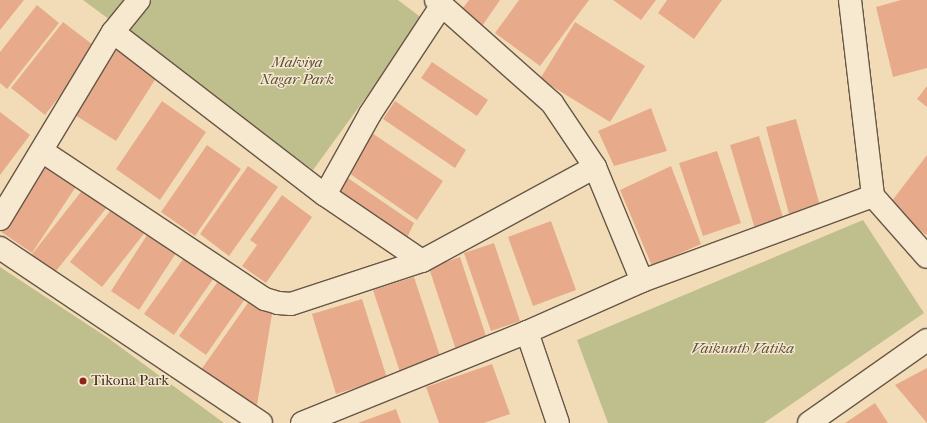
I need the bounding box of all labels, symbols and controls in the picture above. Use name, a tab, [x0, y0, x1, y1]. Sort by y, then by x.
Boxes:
park label: Malviya Nagar Park	[260, 53, 334, 88]
park label: Vaikunth Vatika	[692, 340, 794, 358]
place label: Tikona Park	[91, 372, 169, 390]
marker: Tikona Park	[78, 376, 88, 386]

